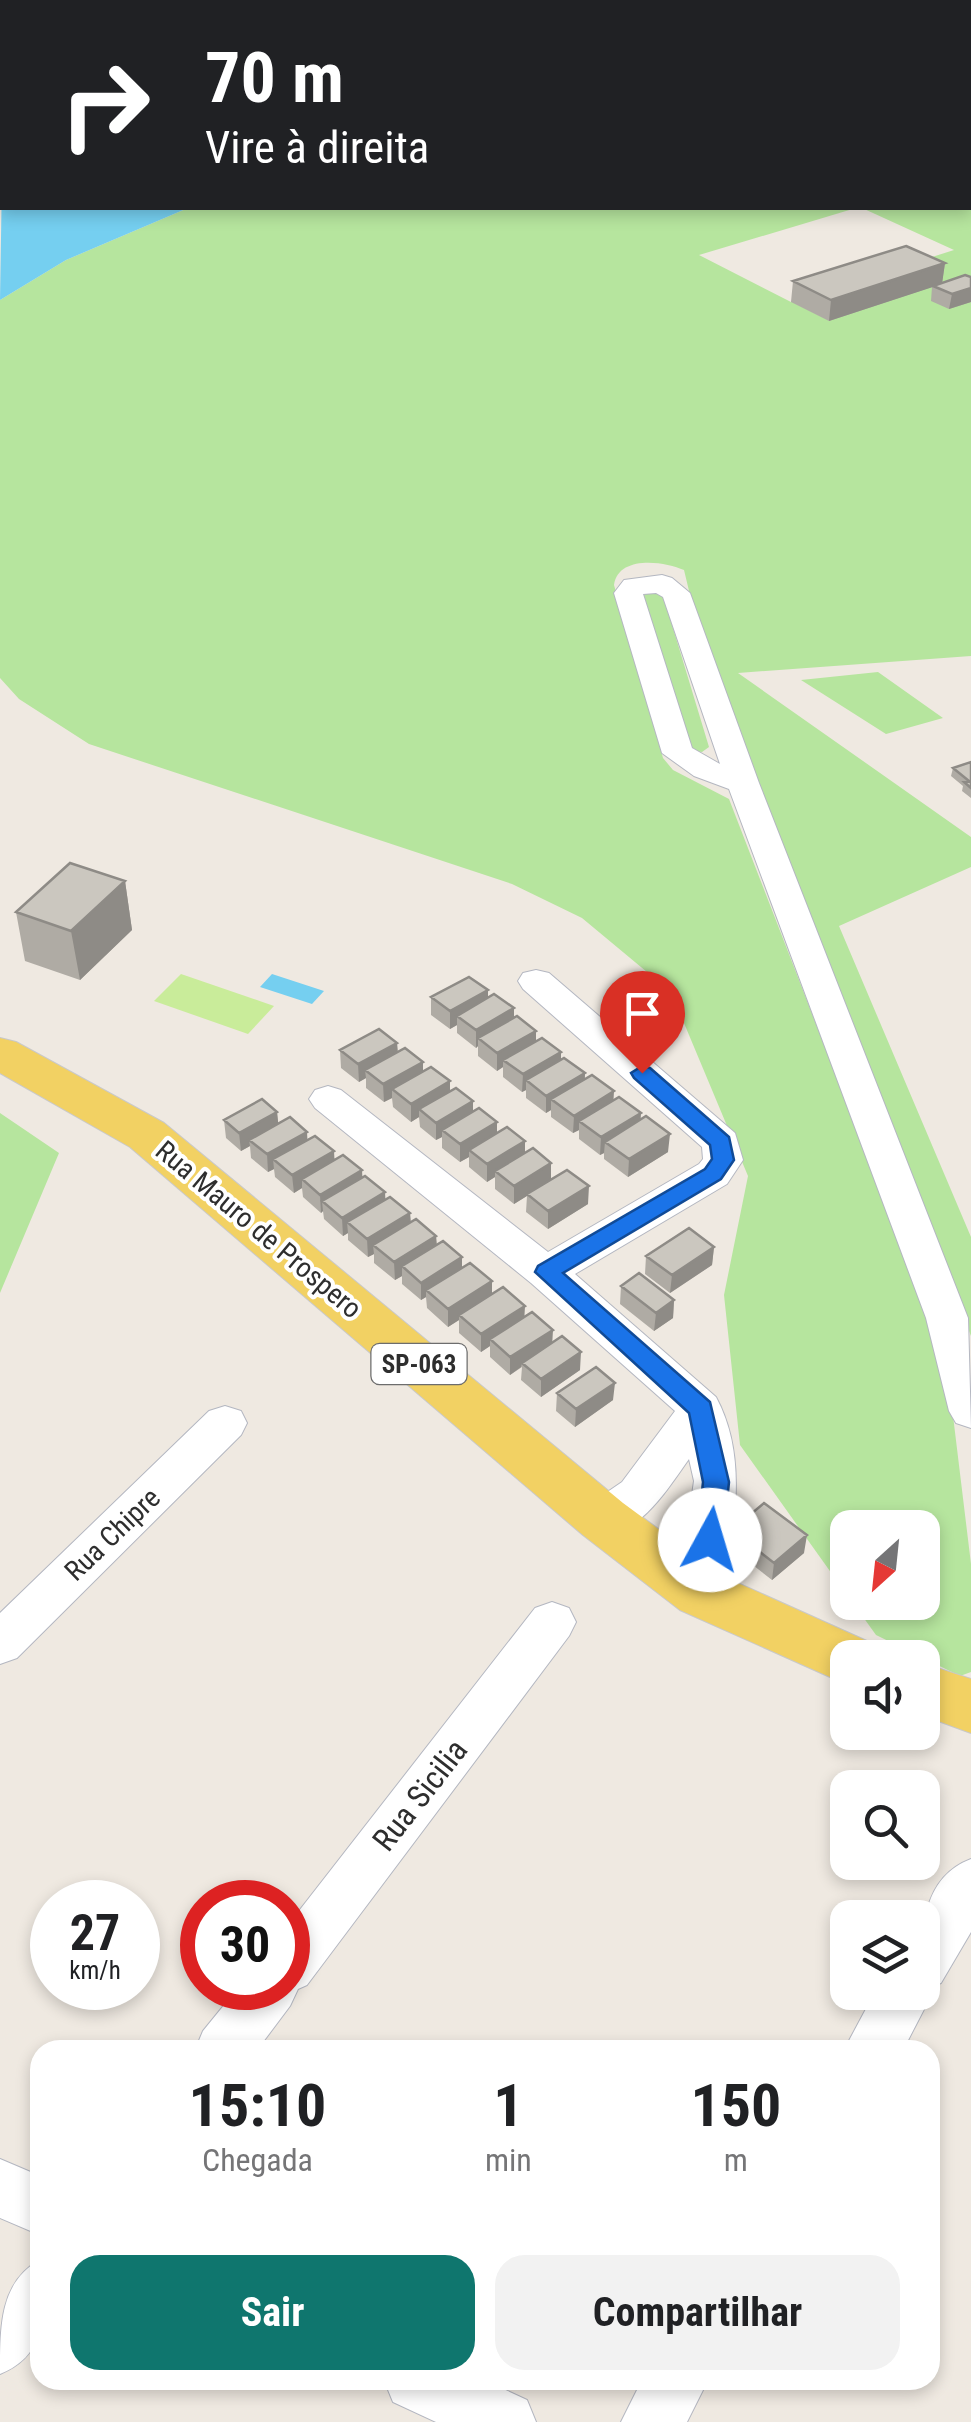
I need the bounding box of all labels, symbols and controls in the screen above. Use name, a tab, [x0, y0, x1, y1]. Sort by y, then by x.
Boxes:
text: 70 m	[205, 37, 344, 119]
icon: right	[40, 40, 170, 170]
text: Vire à direita	[205, 121, 429, 174]
pin	[600, 971, 685, 1074]
icon: arrive	[615, 986, 670, 1041]
street label: Rua Mauro de Prospero	[149, 1134, 368, 1325]
road number: SP-063	[372, 1344, 466, 1384]
street label: Rua Chipre	[58, 1481, 167, 1588]
position arrow	[658, 1488, 762, 1592]
north arrow	[830, 1510, 940, 1620]
map controls	[830, 1510, 940, 2010]
button: sound	[830, 1640, 940, 1750]
street label: Rua Sicilia	[365, 1732, 475, 1858]
button: search	[830, 1770, 940, 1880]
speed limit sign: 30	[180, 1880, 310, 2010]
button: layers	[830, 1900, 940, 2010]
text: 27	[70, 1904, 120, 1962]
text: km/h	[69, 1956, 121, 1985]
text: 15:10	[189, 2070, 326, 2141]
text: 1	[493, 2070, 524, 2141]
text: 150	[690, 2070, 781, 2141]
text: Chegada	[202, 2141, 313, 2179]
text: min	[485, 2141, 532, 2179]
text: m	[724, 2141, 748, 2179]
button: Sair	[70, 2255, 475, 2370]
button: Compartilhar	[495, 2255, 900, 2370]

